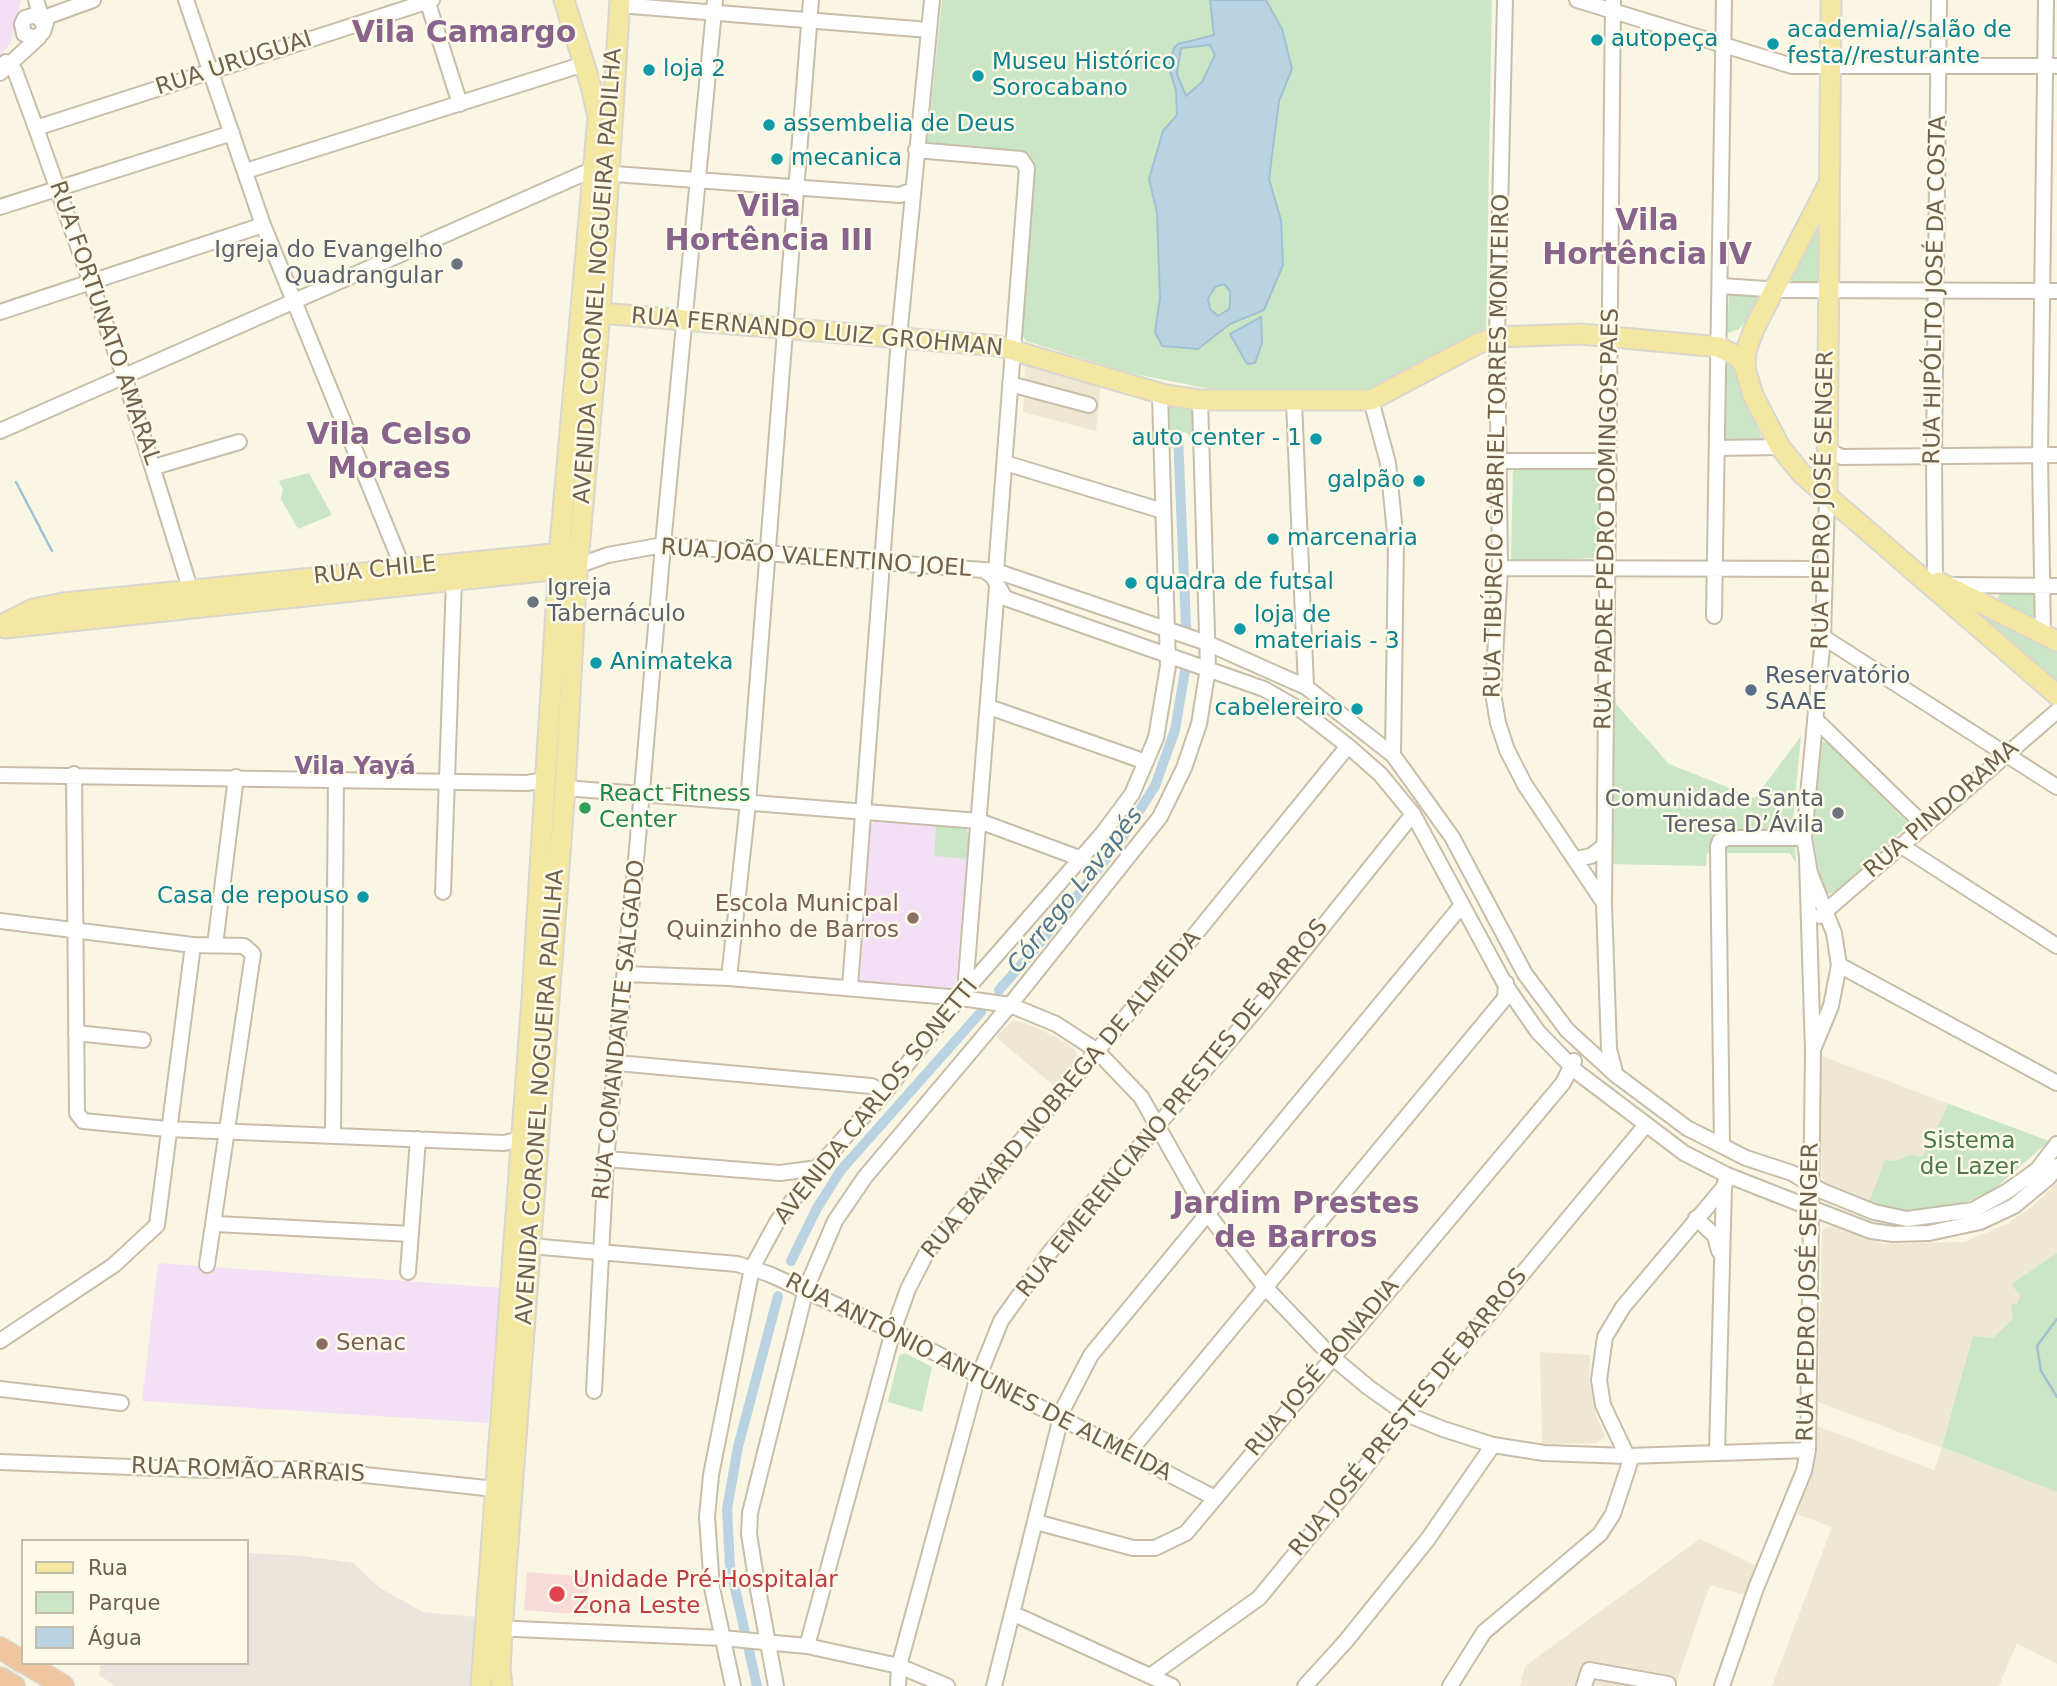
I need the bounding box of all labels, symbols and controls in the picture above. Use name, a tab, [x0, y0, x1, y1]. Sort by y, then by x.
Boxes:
district label: Vila Camargo	[352, 16, 576, 52]
place label: academia//salão de festa//resturante	[1787, 17, 2012, 71]
street label: RUA URUGUAI	[152, 26, 316, 102]
place label: autopeça	[1611, 26, 1718, 54]
marker: autopeça	[1589, 32, 1605, 48]
marker: academia//salão de festa//resturante	[1765, 36, 1781, 52]
street label: AVENIDA CORONEL NOGUEIRA PADILHA	[569, 47, 629, 505]
place label: Museu Histórico Sorocabano	[992, 49, 1176, 103]
place label: loja 2	[663, 56, 726, 84]
marker: loja 2	[641, 62, 657, 78]
marker: Museu Histórico Sorocabano	[970, 68, 986, 84]
place label: assembelia de Deus	[783, 111, 1015, 139]
street label: RUA HIPÓLITO JOSÉ DA COSTA	[1919, 115, 1953, 465]
marker: assembelia de Deus	[761, 117, 777, 133]
place label: mecanica	[791, 145, 902, 173]
marker: mecanica	[769, 151, 785, 167]
street label: RUA FORTUNATO AMARAL	[42, 178, 166, 468]
district label: Vila Hortência III	[665, 190, 873, 260]
street label: RUA TIBÚRCIO GABRIEL TORRES MONTEIRO	[1480, 194, 1516, 698]
district label: Vila Hortência IV	[1542, 204, 1752, 274]
place label: Igreja do Evangelho Quadrangular	[214, 237, 443, 291]
marker: Igreja do Evangelho Quadrangular	[449, 256, 465, 272]
street label: RUA FERNANDO LUIZ GROHMAN	[630, 303, 1004, 363]
street label: RUA PADRE PEDRO DOMINGOS PAES	[1591, 308, 1625, 730]
street label: RUA PEDRO JOSÉ SENGER	[1808, 350, 1840, 650]
district label: Vila Celso Moraes	[306, 418, 472, 488]
place label: auto center - 1	[1131, 425, 1302, 453]
marker: auto center - 1	[1308, 431, 1324, 447]
place label: galpão	[1327, 467, 1405, 495]
marker: galpão	[1411, 473, 1427, 489]
place label: marcenaria	[1287, 525, 1418, 553]
marker: marcenaria	[1265, 531, 1281, 547]
street label: RUA JOÃO VALENTINO JOEL	[660, 534, 972, 584]
street label: RUA CHILE	[312, 551, 438, 591]
place label: quadra de futsal	[1145, 569, 1334, 597]
place label: Igreja Tabernáculo	[547, 575, 685, 629]
marker: quadra de futsal	[1123, 575, 1139, 591]
marker: Igreja Tabernáculo	[525, 594, 541, 610]
place label: loja de materiais - 3	[1254, 602, 1400, 656]
marker: loja de materiais - 3	[1232, 621, 1248, 637]
place label: Animateka	[610, 649, 733, 677]
marker: Animateka	[588, 655, 604, 671]
place label: Reservatório SAAE	[1765, 663, 1910, 717]
marker: Reservatório SAAE	[1743, 682, 1759, 698]
place label: cabelereiro	[1214, 695, 1343, 723]
marker: cabelereiro	[1349, 701, 1365, 717]
street label: RUA PINDORAMA	[1859, 735, 2025, 885]
district label: Vila Yayá	[294, 754, 416, 782]
place label: React Fitness Center	[599, 781, 751, 835]
place label: Comunidade Santa Teresa D’Ávila	[1605, 786, 1824, 840]
marker: React Fitness Center	[577, 800, 593, 816]
water label: Córrego Lavapés	[1002, 802, 1150, 980]
marker: Comunidade Santa Teresa D’Ávila	[1830, 805, 1846, 821]
street label: RUA COMANDANTE SALGADO	[588, 859, 652, 1201]
street label: AVENIDA CORONEL NOGUEIRA PADILHA	[511, 868, 571, 1326]
place label: Casa de repouso	[157, 883, 349, 911]
marker: Casa de repouso	[355, 889, 371, 905]
place label: Escola Municpal Quinzinho de Barros	[666, 891, 899, 945]
marker: Escola Municpal Quinzinho de Barros	[905, 910, 921, 926]
street label: RUA EMERENCIANO PRESTES DE BARROS	[1012, 914, 1334, 1304]
street label: RUA BAYARD NOBREGA DE ALMEIDA	[917, 926, 1207, 1264]
street label: AVENIDA CARLOS SONETTI	[769, 974, 985, 1230]
park label: Sistema de Lazer	[1920, 1128, 2018, 1182]
street label: RUA PEDRO JOSÉ SENGER	[1793, 1142, 1825, 1442]
district label: Jardim Prestes de Barros	[1172, 1187, 1420, 1258]
street label: RUA JOSÉ PRESTES DE BARROS	[1284, 1263, 1534, 1563]
street label: RUA ANTÔNIO ANTUNES DE ALMEIDA	[780, 1268, 1176, 1488]
street label: RUA JOSÉ BONADIA	[1240, 1273, 1406, 1463]
place label: Senac	[336, 1330, 406, 1358]
marker: Senac	[314, 1336, 330, 1352]
street label: RUA ROMÃO ARRAIS	[130, 1453, 366, 1489]
legend	[21, 1539, 248, 1665]
text: Rua	[88, 1556, 128, 1580]
place label: Unidade Pré-Hospitalar Zona Leste	[573, 1567, 838, 1621]
marker: Unidade Pré-Hospitalar Zona Leste	[547, 1584, 567, 1604]
text: Parque	[88, 1591, 160, 1615]
text: Água	[88, 1626, 142, 1650]

